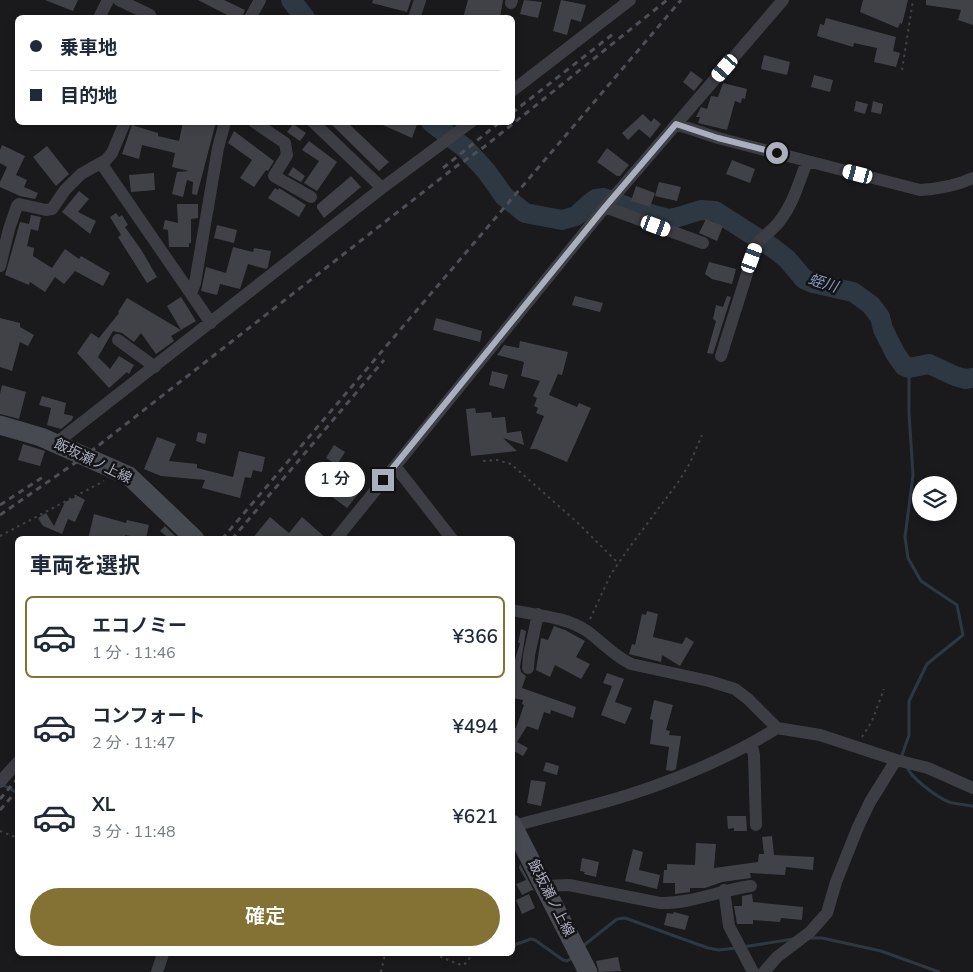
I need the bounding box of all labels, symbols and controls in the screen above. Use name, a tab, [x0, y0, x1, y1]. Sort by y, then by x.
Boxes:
text: 乗車地	[60, 35, 117, 61]
car	[709, 52, 740, 84]
text: 目的地	[60, 83, 117, 109]
route start	[766, 142, 788, 164]
car	[841, 163, 874, 185]
car	[639, 214, 672, 238]
car	[739, 241, 764, 275]
water label: 蛭川	[806, 269, 842, 298]
street label: 飯坂瀬ノ上線	[51, 434, 135, 488]
callout: 1 分	[306, 462, 366, 498]
text: 1 分	[320, 468, 350, 490]
route end	[372, 469, 394, 491]
map controls	[912, 476, 957, 521]
button: layers	[912, 476, 957, 521]
text: 車両を選択	[30, 551, 140, 581]
text: エコノミー	[92, 613, 187, 639]
icon: car	[32, 615, 77, 660]
text: ¥366	[452, 624, 498, 650]
text: 1 分 · 11:46	[92, 642, 176, 664]
text: コンフォート	[92, 703, 205, 729]
icon: car	[32, 705, 77, 750]
text: ¥494	[452, 714, 498, 740]
text: 2 分 · 11:47	[92, 732, 176, 754]
text: XL	[92, 792, 115, 818]
icon: car	[32, 795, 77, 840]
text: ¥621	[452, 804, 498, 830]
text: 3 分 · 11:48	[92, 821, 176, 843]
street label: 飯坂瀬ノ上線	[523, 856, 579, 940]
button: 確定	[30, 888, 500, 946]

